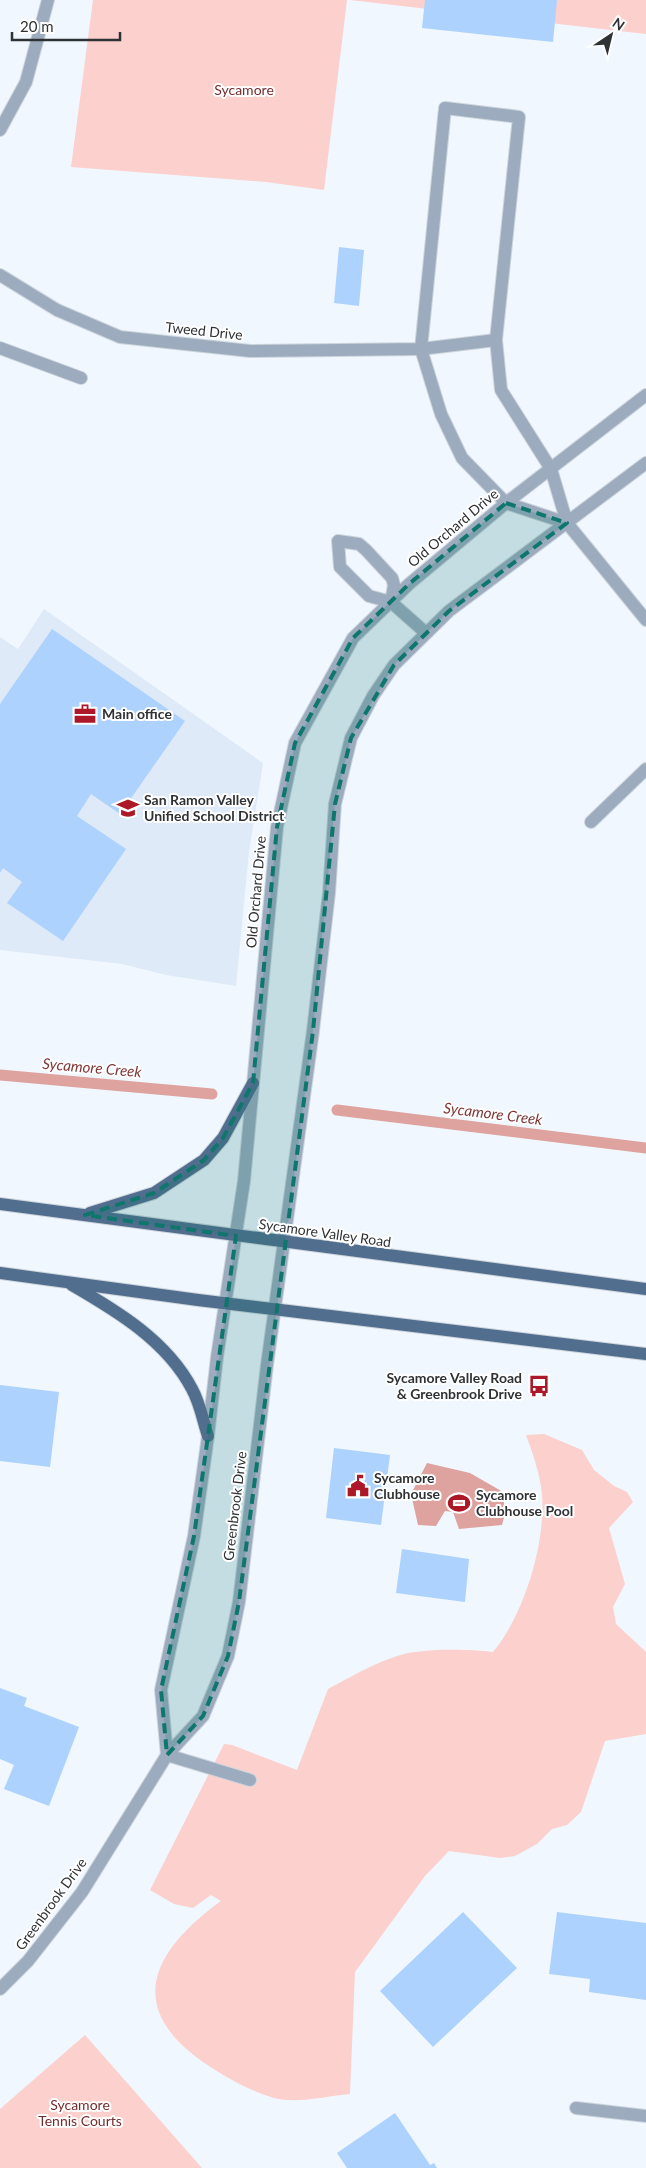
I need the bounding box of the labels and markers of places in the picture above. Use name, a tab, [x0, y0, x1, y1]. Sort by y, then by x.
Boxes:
office icon: Main office	[72, 701, 98, 727]
place label: Main office	[102, 705, 172, 722]
place label: San Ramon Valley Unified School District	[144, 791, 285, 824]
school or university icon: San Ramon Valley Unified School District	[115, 795, 141, 821]
place label: Sycamore Valley Road & Greenbrook Drive	[386, 1369, 523, 1402]
bus stop icon: Sycamore Valley Road & Greenbrook Drive	[526, 1373, 552, 1399]
place label: Sycamore Clubhouse	[374, 1469, 441, 1502]
public building icon: Sycamore Clubhouse	[345, 1473, 371, 1499]
place label: Sycamore Clubhouse Pool	[476, 1486, 573, 1519]
sports icon: Sycamore Clubhouse Pool	[446, 1490, 472, 1516]

